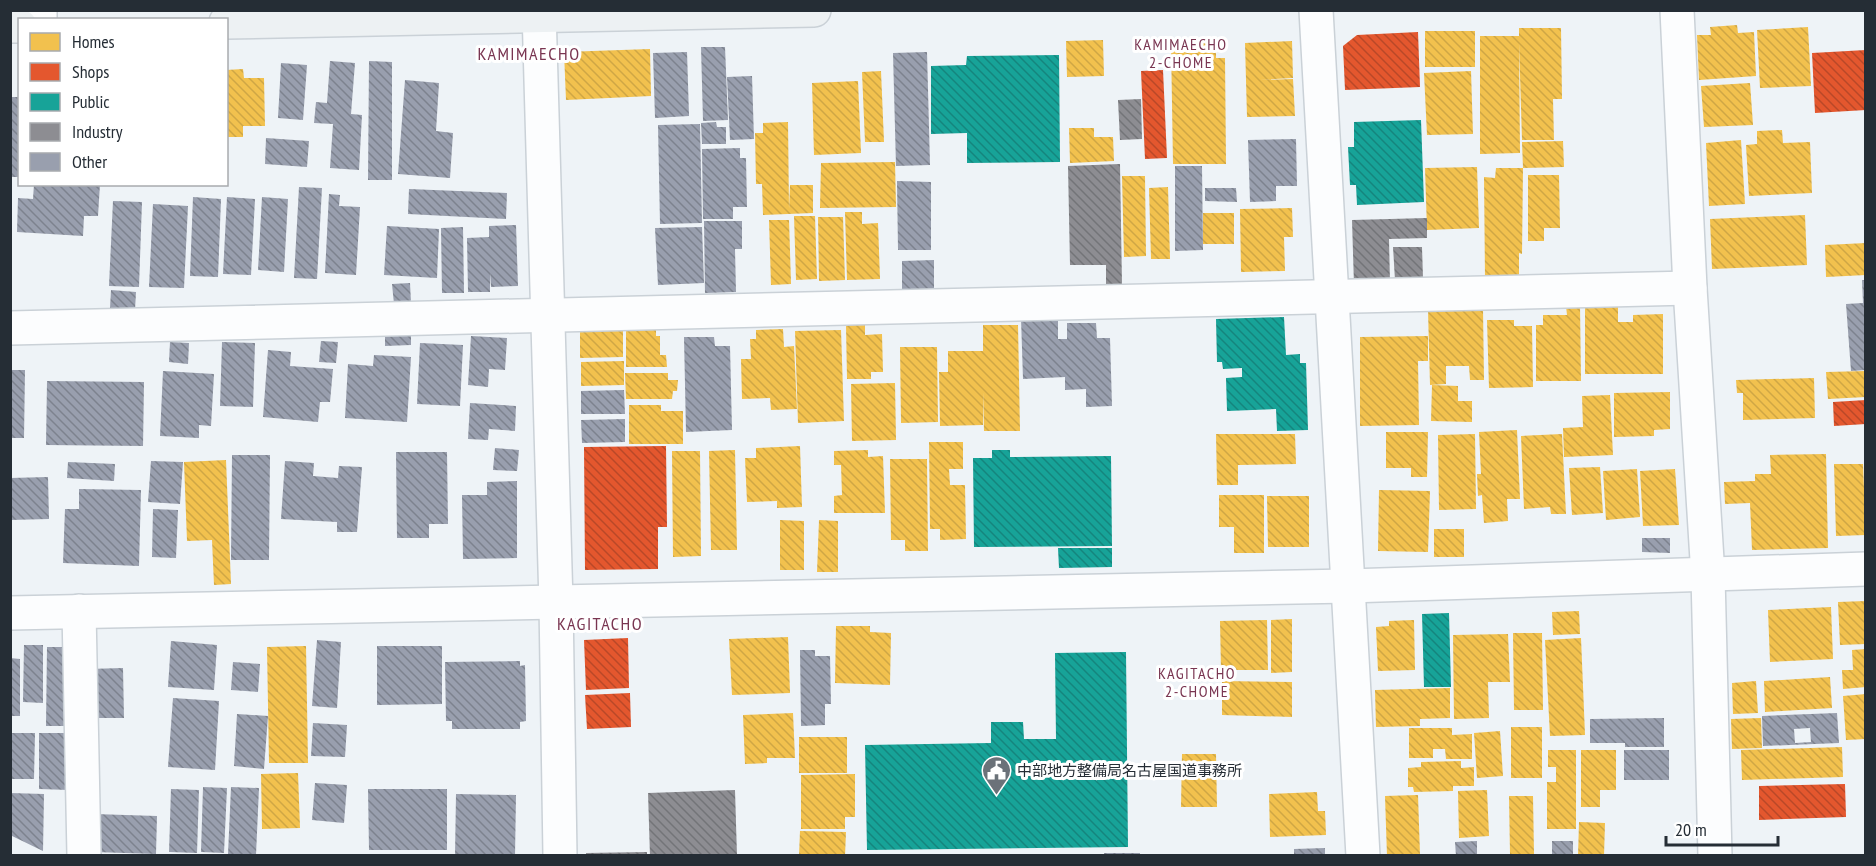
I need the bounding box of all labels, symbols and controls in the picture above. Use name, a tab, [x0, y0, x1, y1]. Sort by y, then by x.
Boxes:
legend	[18, 18, 228, 186]
text: Homes	[72, 30, 115, 53]
district label: KAMIMAECHO 2-CHOME	[1134, 34, 1228, 72]
district label: KAMIMAECHO	[477, 42, 581, 65]
text: Shops	[72, 60, 109, 83]
text: Public	[72, 90, 110, 113]
text: Industry	[72, 120, 123, 143]
text: Other	[72, 150, 107, 173]
district label: KAGITACHO	[557, 612, 643, 635]
district label: KAGITACHO 2-CHOME	[1158, 663, 1236, 701]
public building icon: 中部地方整備局名古屋国道事務所	[980, 754, 1012, 796]
place label: 中部地方整備局名古屋国道事務所	[1017, 761, 1242, 780]
scale bar	[1666, 809, 1778, 847]
text: 20 m	[1675, 818, 1707, 841]

